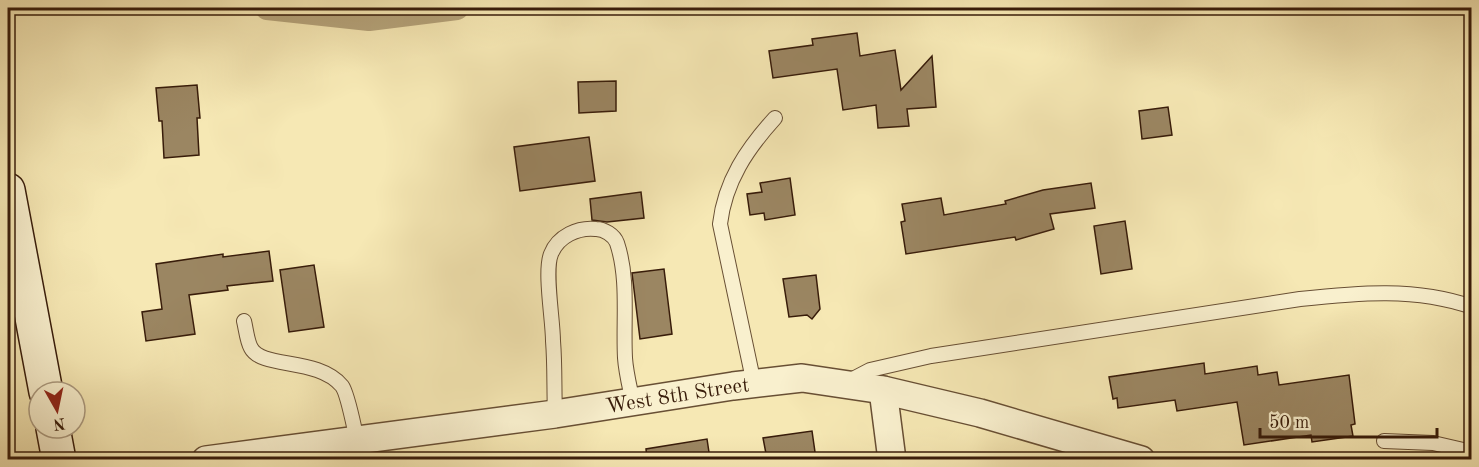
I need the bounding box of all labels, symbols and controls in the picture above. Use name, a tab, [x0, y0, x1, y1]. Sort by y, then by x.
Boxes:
street label: West 8th Street	[604, 375, 751, 418]
north arrow	[27, 380, 87, 440]
scale bar	[1260, 401, 1437, 439]
text: N	[51, 414, 66, 432]
text: 50 m	[1269, 414, 1309, 432]

